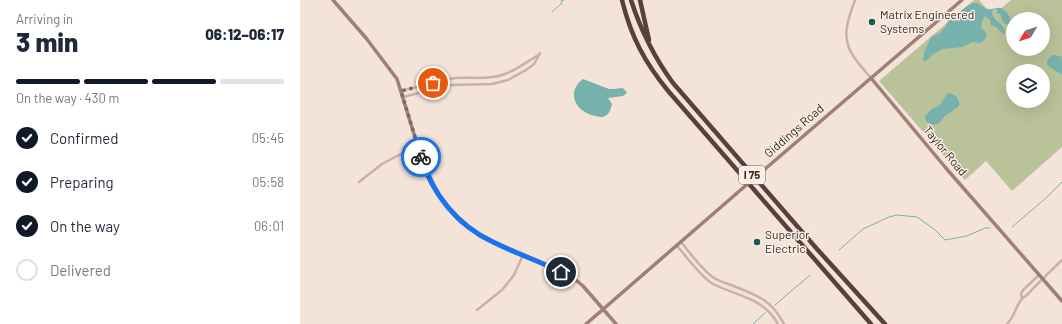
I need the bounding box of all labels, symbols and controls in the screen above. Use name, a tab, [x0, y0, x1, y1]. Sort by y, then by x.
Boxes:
place label: Matrix Engineered Systems	[880, 7, 974, 35]
text: Arriving in	[16, 11, 73, 27]
north arrow	[1006, 12, 1050, 56]
map controls	[1006, 12, 1050, 108]
marker: Matrix Engineered Systems	[867, 17, 877, 27]
text: 06:12–06:17	[205, 25, 284, 43]
text: 3 min	[16, 26, 78, 57]
button: layers	[1006, 64, 1050, 108]
pin	[416, 66, 450, 100]
icon: bag	[422, 72, 444, 94]
text: On the way · 430 m	[16, 90, 119, 106]
street label: Giddings Road	[761, 101, 826, 160]
street label: Taylor Road	[921, 123, 971, 178]
icon: check	[16, 127, 38, 149]
text: Confirmed	[50, 129, 118, 147]
text: 05:45	[252, 130, 284, 146]
courier	[401, 137, 441, 177]
icon: bike	[410, 146, 432, 168]
road number: I 75	[739, 166, 765, 184]
icon: check	[16, 171, 38, 193]
text: Preparing	[50, 173, 114, 191]
text: 05:58	[252, 174, 284, 190]
icon: check	[16, 215, 38, 237]
text: On the way	[50, 217, 120, 235]
text: 06:01	[254, 218, 284, 234]
place label: Superior Electric	[765, 227, 810, 255]
marker: Superior Electric	[752, 237, 762, 247]
pin	[544, 255, 578, 289]
text: Delivered	[50, 261, 111, 279]
icon: home	[550, 261, 572, 283]

